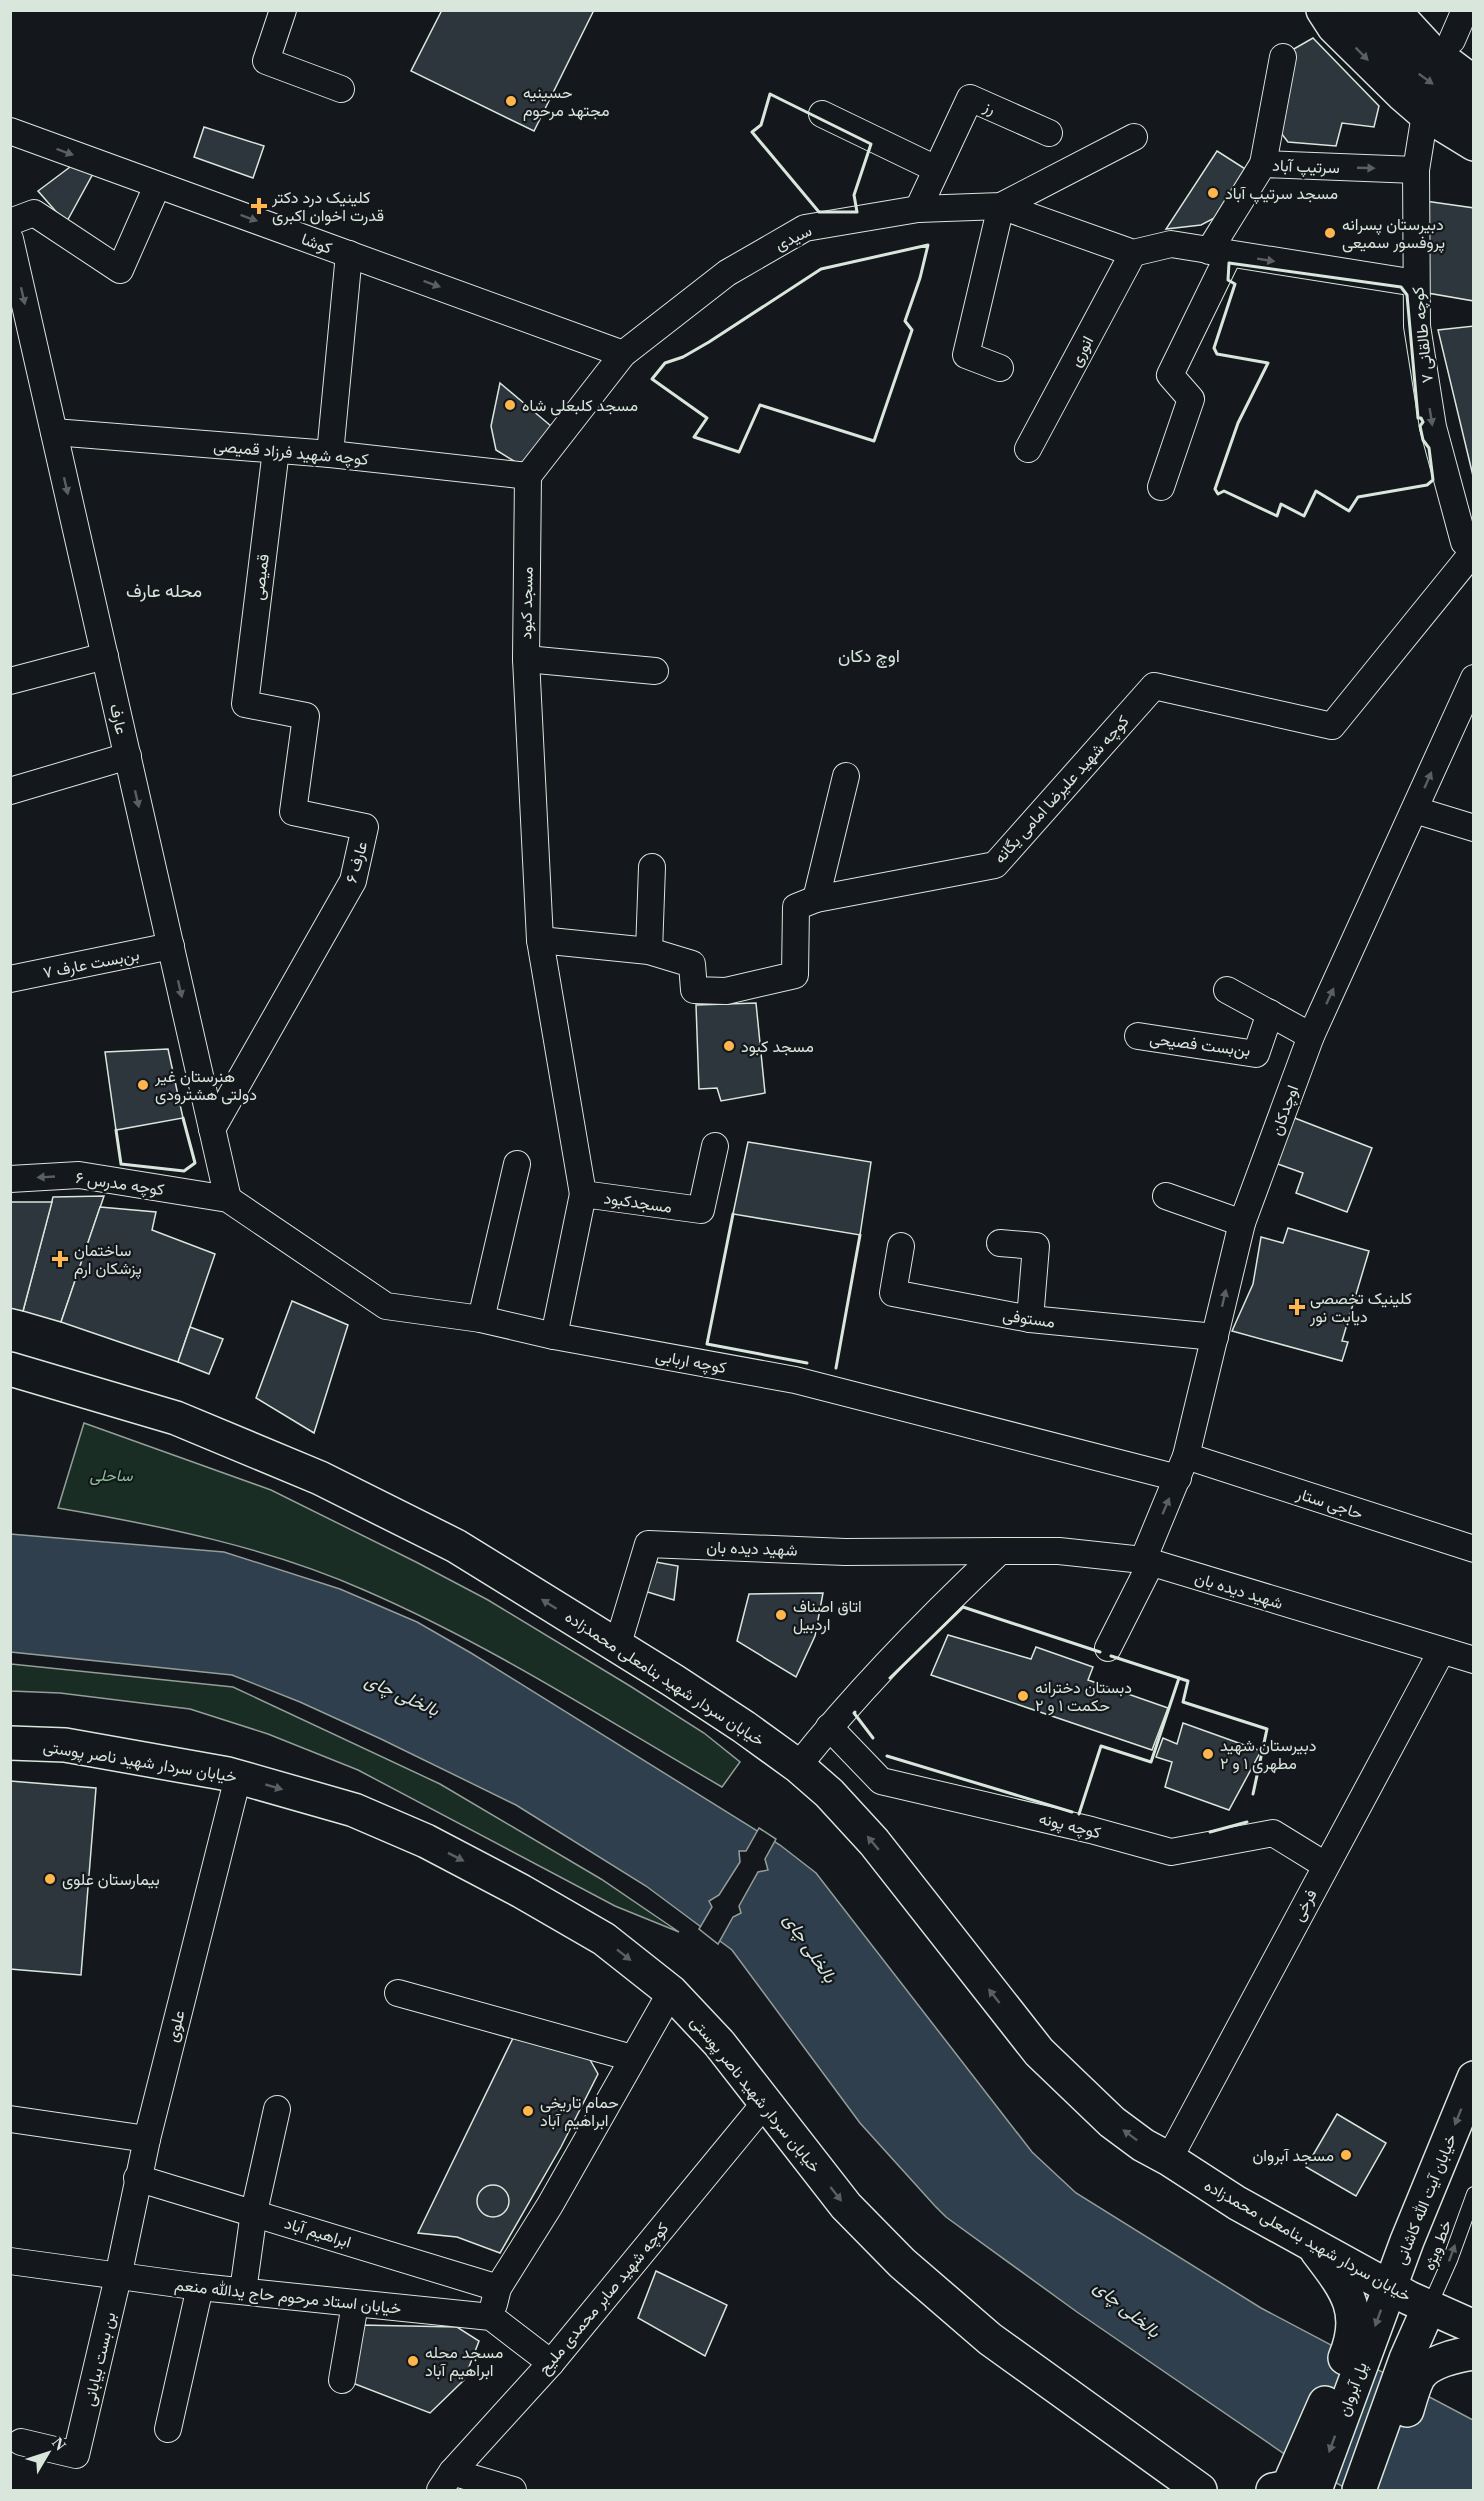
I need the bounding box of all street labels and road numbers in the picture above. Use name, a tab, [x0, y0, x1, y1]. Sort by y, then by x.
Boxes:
street label: رز	[980, 97, 998, 119]
street label: سرتیپ آباد	[1272, 157, 1340, 179]
street label: سیدی	[772, 222, 815, 255]
street label: کوشا	[299, 230, 334, 259]
street label: کوچه طالقانی ۷	[1409, 286, 1439, 384]
street label: انوری	[1066, 333, 1098, 370]
street label: کوچه شهید فرزاد قمیصی	[212, 437, 369, 471]
street label: قمیصی	[249, 553, 274, 601]
street label: مسجد کبود	[517, 566, 538, 640]
street label: عارف	[105, 702, 130, 736]
street label: کوچه شهید علیرضا امامی یگانه	[991, 712, 1134, 868]
street label: عارف ۶	[342, 839, 372, 885]
street label: بن‌بست عارف ۷	[42, 946, 141, 983]
street label: بن‌بست فصیحی	[1148, 1030, 1251, 1061]
street label: اوچدکان	[1268, 1083, 1304, 1139]
street label: کوچه مدرس ۶	[74, 1169, 165, 1201]
street label: مسجدکبود	[602, 1189, 673, 1218]
street label: مستوفی	[1001, 1306, 1056, 1333]
street label: کوچه اربابی	[654, 1347, 728, 1379]
street label: حاجی ستار	[1293, 1485, 1365, 1524]
street label: شهید دیده بان	[706, 1538, 798, 1561]
street label: شهید دیده بان	[1192, 1569, 1285, 1614]
street label: خیابان سردار شهید بنامعلی محمدزاده	[561, 1608, 768, 1751]
street label: خیابان سردار شهید ناصر پوستی	[41, 1738, 238, 1788]
street label: کوچه پونه	[1037, 1810, 1103, 1844]
street label: فرخی	[1289, 1887, 1322, 1925]
street label: علوی	[163, 2009, 190, 2044]
street label: خیابان سردار شهید ناصر پوستی	[685, 2013, 824, 2178]
street label: خیابان آیت الله کاشانی	[1391, 2131, 1461, 2268]
street label: خیابان سردار شهید بنامعلی محمدزاده	[1201, 2176, 1414, 2306]
street label: ابراهیم آباد	[282, 2214, 353, 2253]
street label: خط ویژه	[1420, 2218, 1457, 2273]
street label: کوچه شهید صابر محمدی ملیح	[535, 2219, 674, 2379]
street label: خیابان استاد مرحوم حاج یدالله منعم	[173, 2275, 403, 2320]
street label: بن بست بیابانی	[80, 2310, 121, 2408]
street label: پل آبروان	[1335, 2360, 1373, 2420]

